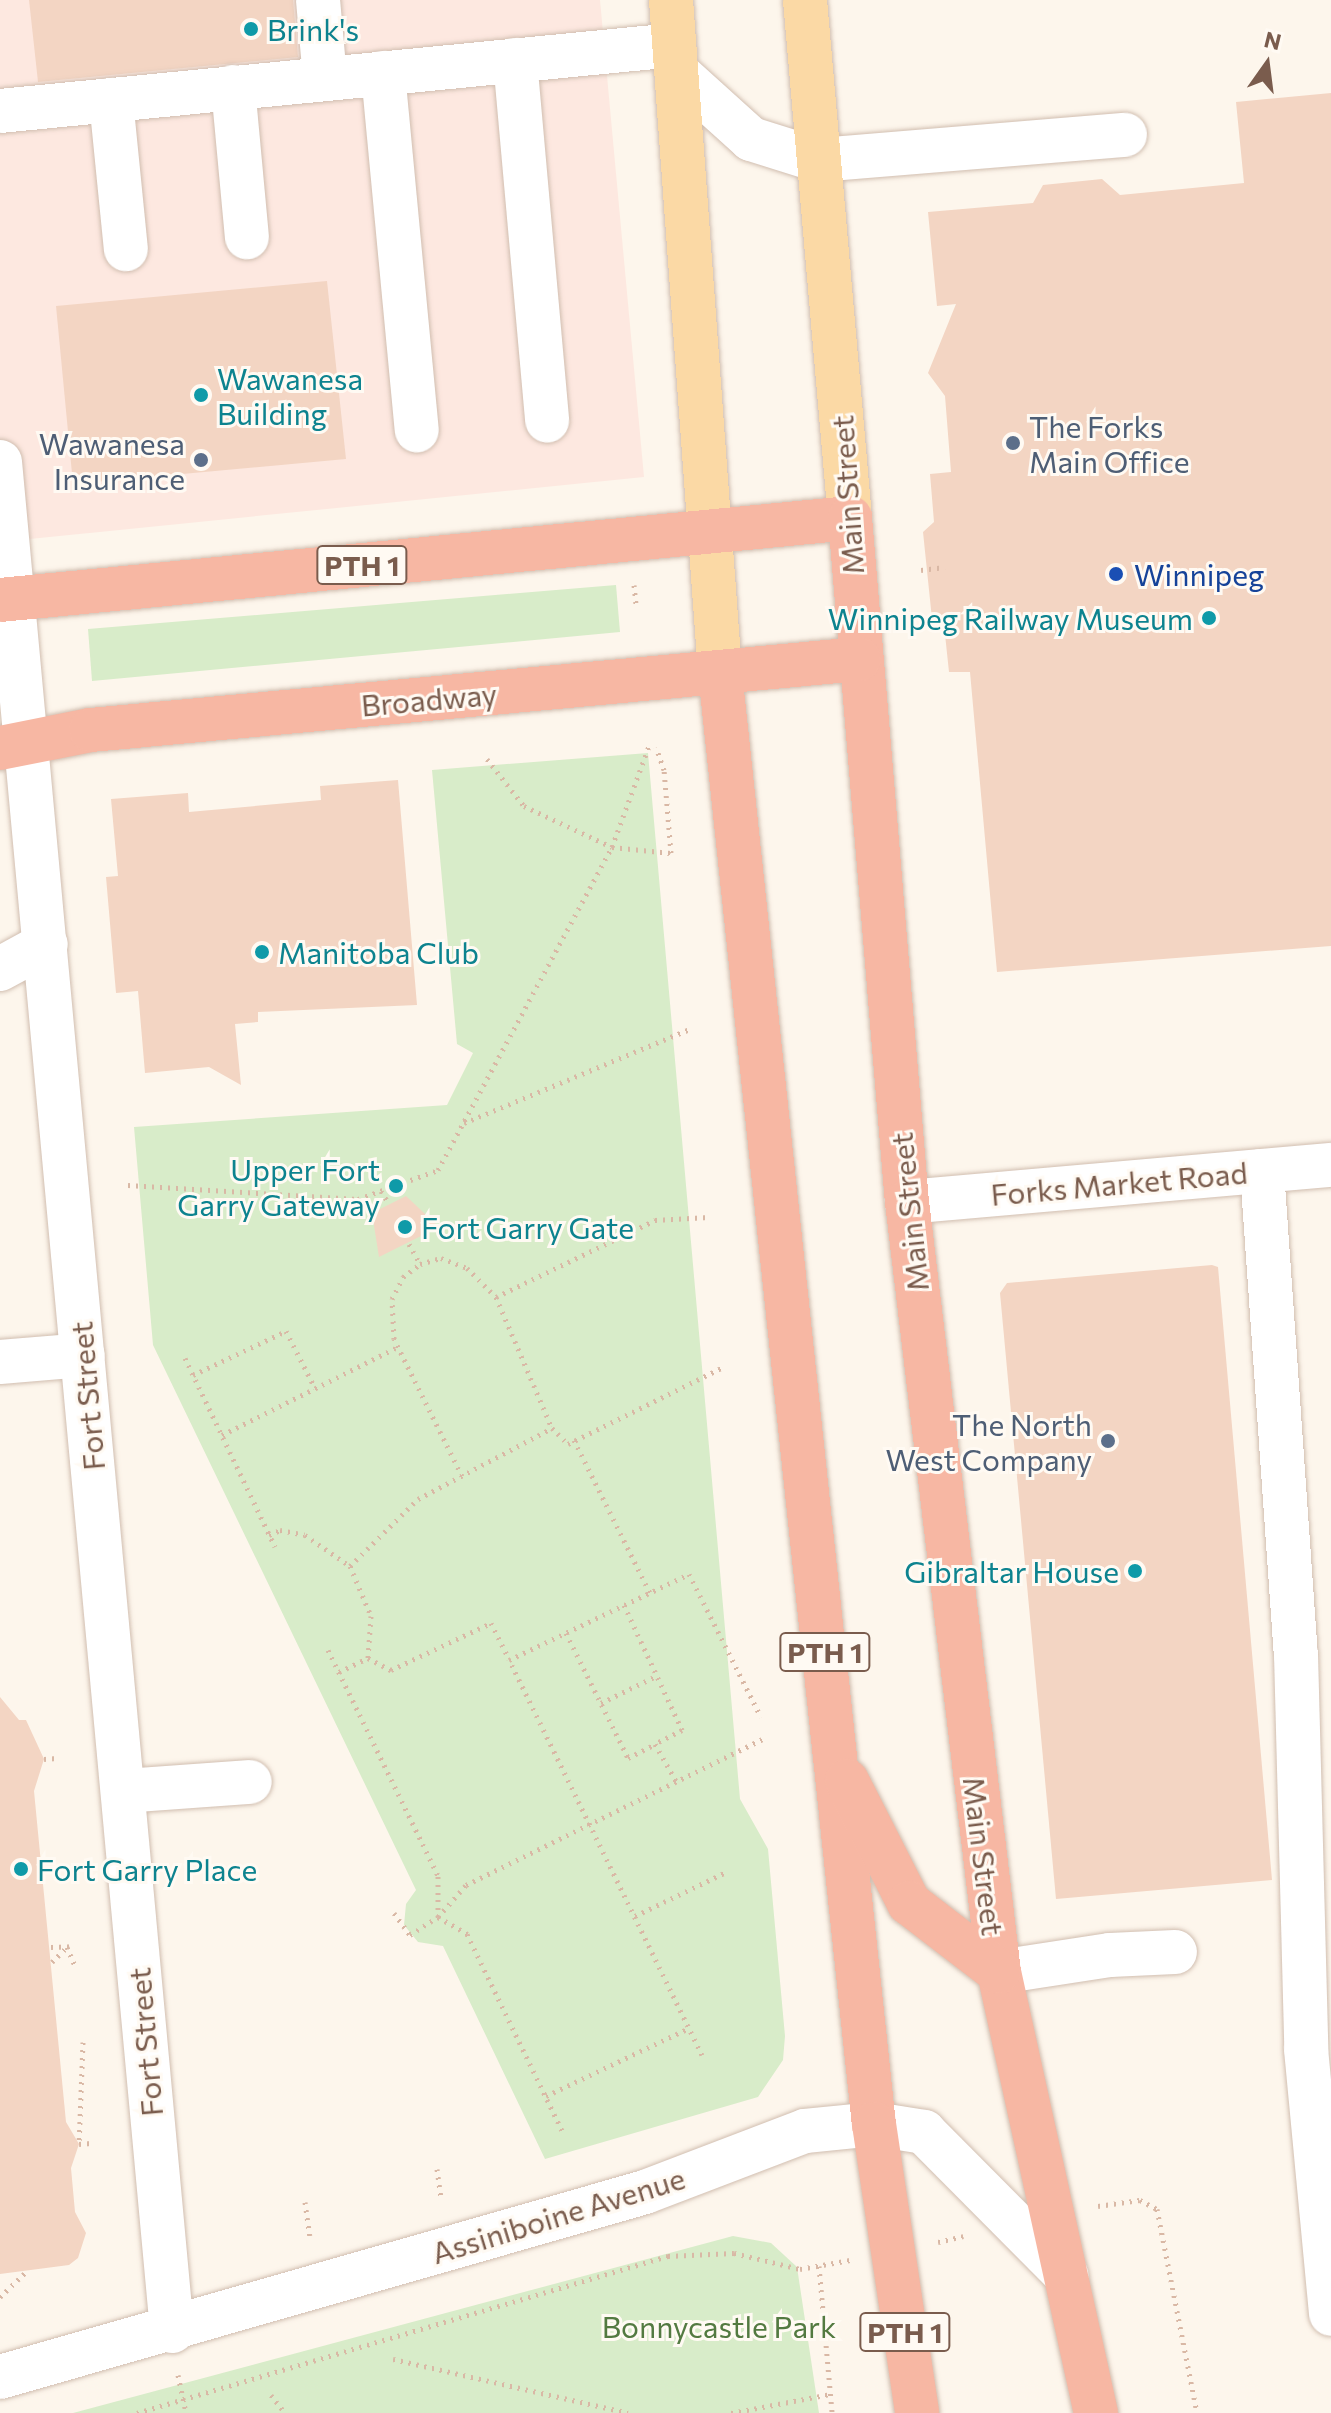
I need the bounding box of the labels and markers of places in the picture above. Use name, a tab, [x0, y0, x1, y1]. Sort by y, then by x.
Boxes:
place label: Brink's	[267, 11, 359, 47]
marker: Brink's	[242, 20, 260, 38]
place label: Wawanesa Building	[217, 360, 363, 430]
marker: Wawanesa Building	[192, 386, 210, 404]
place label: The Forks Main Office	[1029, 408, 1190, 478]
place label: Wawanesa Insurance	[39, 425, 185, 496]
marker: The Forks Main Office	[1004, 434, 1022, 452]
marker: Wawanesa Insurance	[192, 451, 210, 469]
place label: Winnipeg	[1134, 556, 1264, 592]
marker: Winnipeg	[1105, 563, 1127, 585]
place label: Winnipeg Railway Museum	[828, 600, 1193, 636]
marker: Winnipeg Railway Museum	[1200, 609, 1218, 627]
place label: Manitoba Club	[278, 934, 479, 970]
marker: Manitoba Club	[253, 943, 271, 961]
place label: Upper Fort Garry Gateway	[177, 1151, 380, 1222]
marker: Upper Fort Garry Gateway	[387, 1177, 405, 1195]
place label: Fort Garry Gate	[421, 1209, 634, 1245]
marker: Fort Garry Gate	[396, 1218, 414, 1236]
place label: The North West Company	[886, 1406, 1092, 1476]
marker: The North West Company	[1099, 1432, 1117, 1450]
place label: Gibraltar House	[904, 1553, 1119, 1589]
marker: Gibraltar House	[1126, 1562, 1144, 1580]
place label: Fort Garry Place	[37, 1851, 257, 1887]
marker: Fort Garry Place	[12, 1860, 30, 1878]

